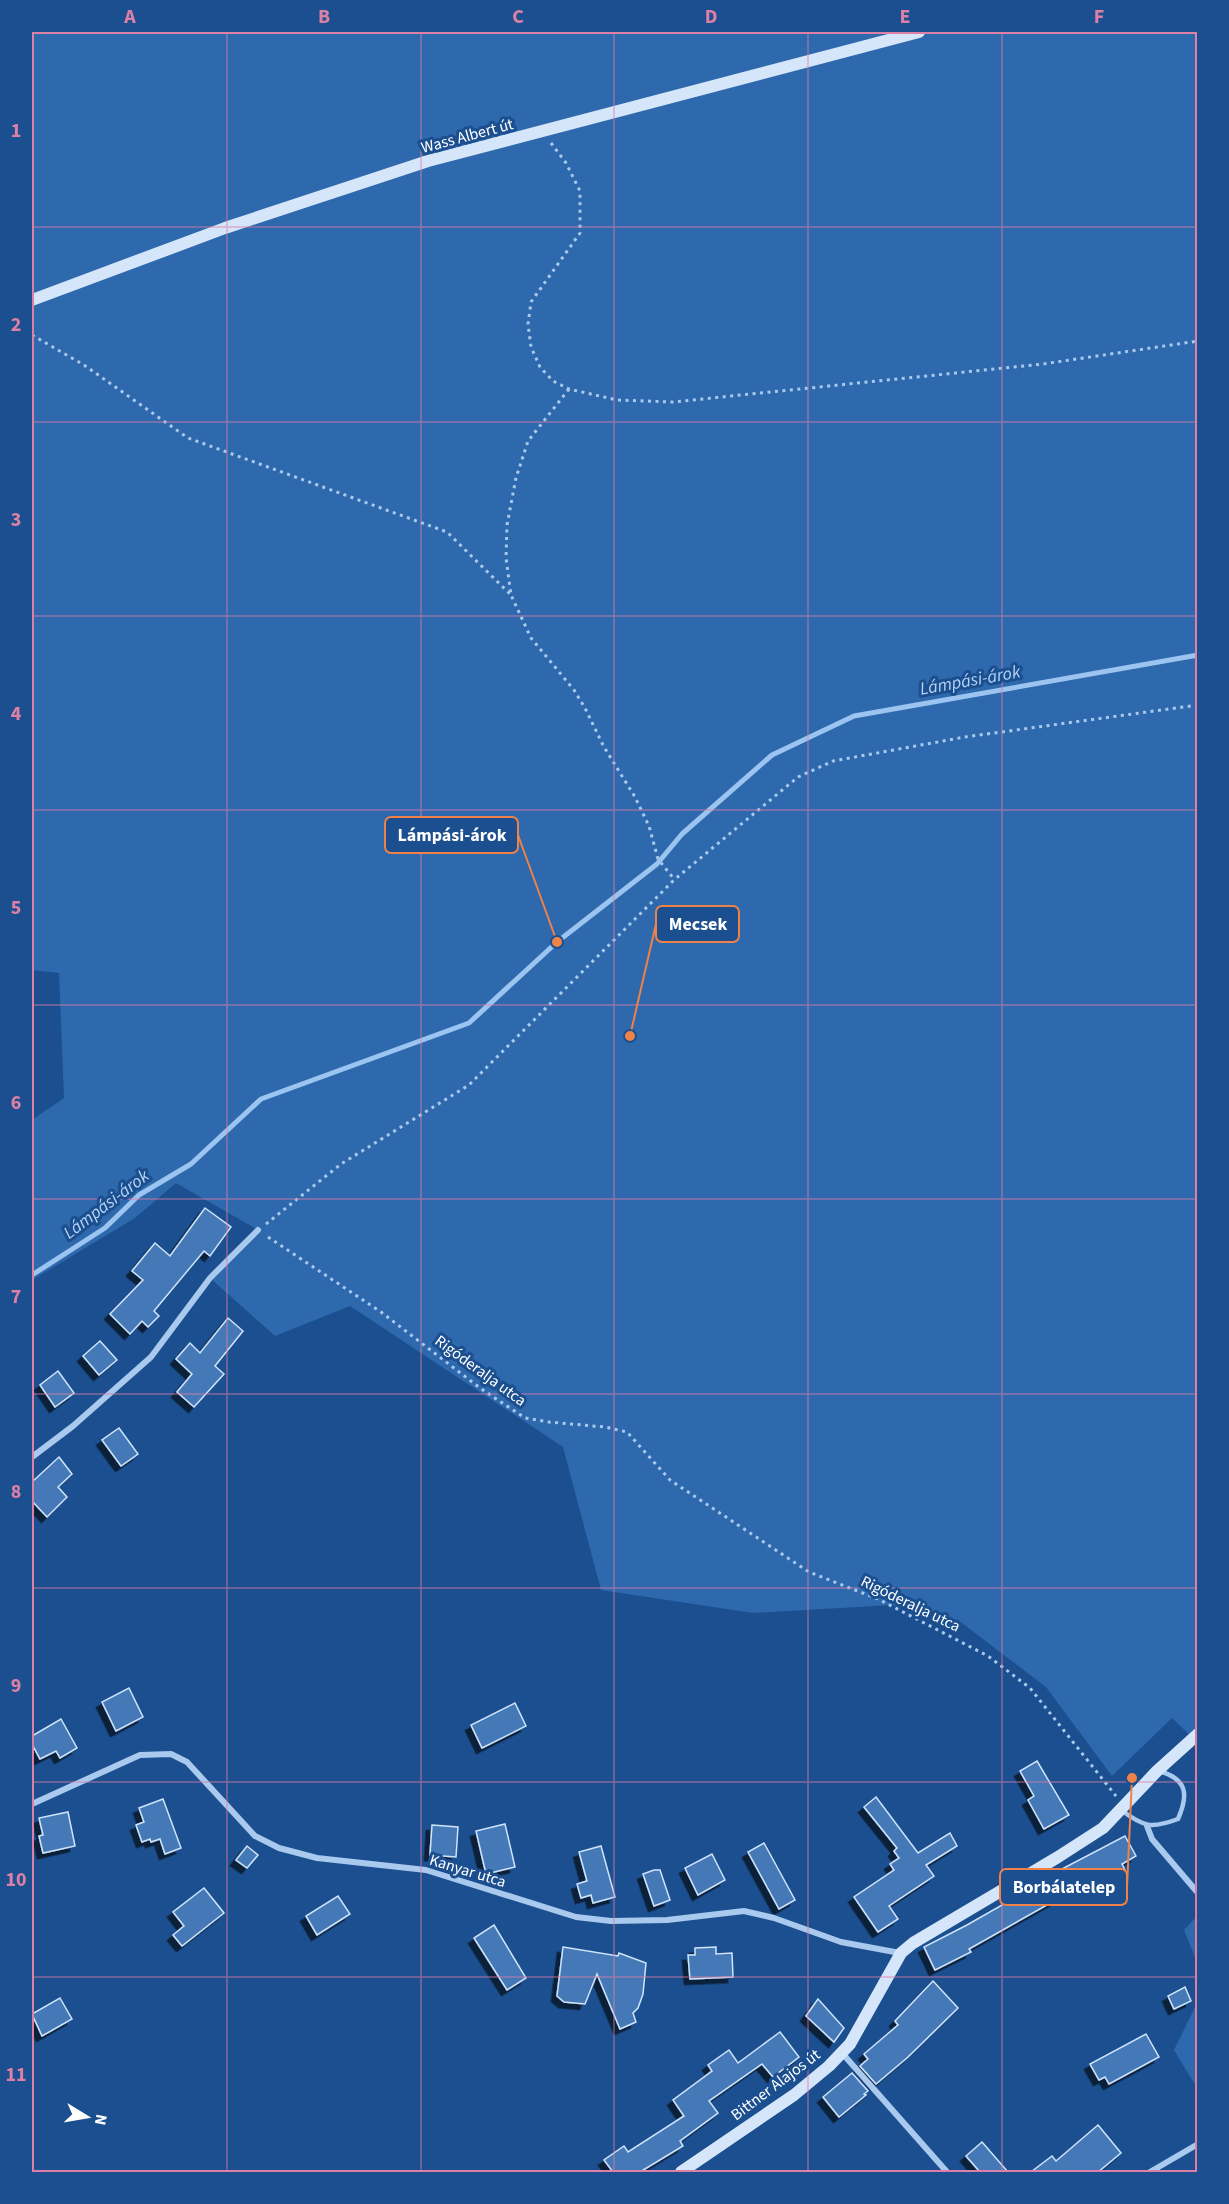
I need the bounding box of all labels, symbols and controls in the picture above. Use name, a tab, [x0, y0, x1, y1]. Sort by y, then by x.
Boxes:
text: A	[123, 3, 136, 31]
text: B	[318, 3, 330, 31]
text: C	[512, 3, 524, 31]
text: D	[705, 3, 717, 31]
text: E	[900, 3, 910, 31]
text: F	[1094, 3, 1104, 31]
street label: Wass Albert út	[419, 113, 516, 159]
text: 1	[11, 117, 21, 145]
text: 2	[11, 311, 21, 339]
text: 3	[11, 506, 21, 534]
water label: Lámpási-árok	[918, 659, 1023, 702]
text: 4	[11, 700, 22, 728]
callout: Lámpási-árok	[385, 817, 518, 853]
text: Lámpási-árok	[397, 823, 507, 848]
text: 5	[11, 894, 21, 922]
callout: Mecsek	[656, 906, 739, 942]
text: Mecsek	[669, 912, 727, 937]
text: 6	[11, 1089, 21, 1117]
water label: Lámpási-árok	[58, 1164, 155, 1245]
text: 7	[11, 1283, 21, 1311]
street label: Rigóderalja utca	[430, 1330, 531, 1411]
text: 8	[11, 1478, 21, 1506]
street label: Rigóderalja utca	[857, 1570, 964, 1637]
text: 9	[11, 1672, 21, 1700]
street label: Kanyar utca	[427, 1849, 509, 1893]
text: 10	[5, 1866, 27, 1894]
callout: Borbálatelep	[1000, 1869, 1127, 1905]
text: Borbálatelep	[1013, 1875, 1115, 1900]
street label: Bittner Alajos út	[726, 2044, 825, 2126]
text: 11	[5, 2061, 27, 2089]
north arrow	[57, 2087, 117, 2147]
text: N	[89, 2112, 113, 2127]

